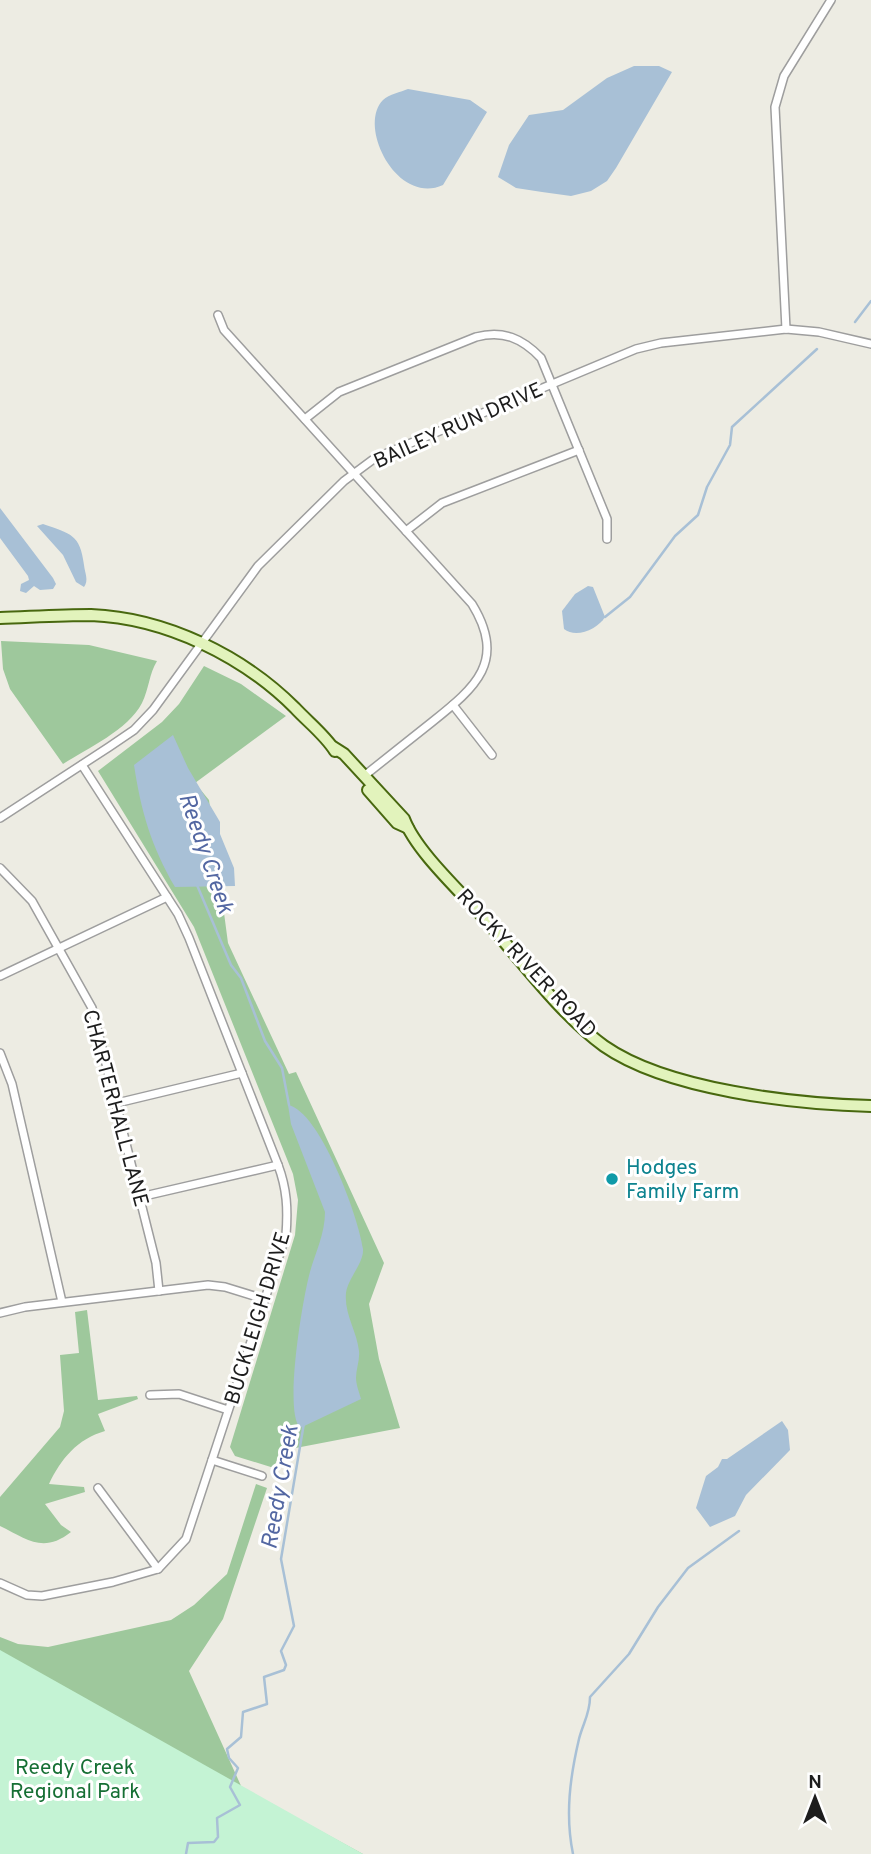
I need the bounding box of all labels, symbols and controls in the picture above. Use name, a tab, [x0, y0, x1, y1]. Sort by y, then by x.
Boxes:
street label: BAILEY RUN DRIVE	[370, 377, 547, 476]
water label: Reedy Creek	[170, 790, 239, 918]
street label: ROCKY RIVER ROAD	[450, 884, 602, 1044]
street label: CHARTERHALL LANE	[75, 1007, 154, 1210]
place label: Hodges Family Farm	[626, 1155, 739, 1206]
marker: Hodges Family Farm	[604, 1171, 620, 1187]
street label: BUCKLEIGH DRIVE	[219, 1229, 298, 1408]
water label: Reedy Creek	[256, 1423, 307, 1552]
park label: Reedy Creek Regional Park	[10, 1755, 140, 1806]
north arrow	[780, 1763, 850, 1833]
text: N	[808, 1771, 822, 1795]

